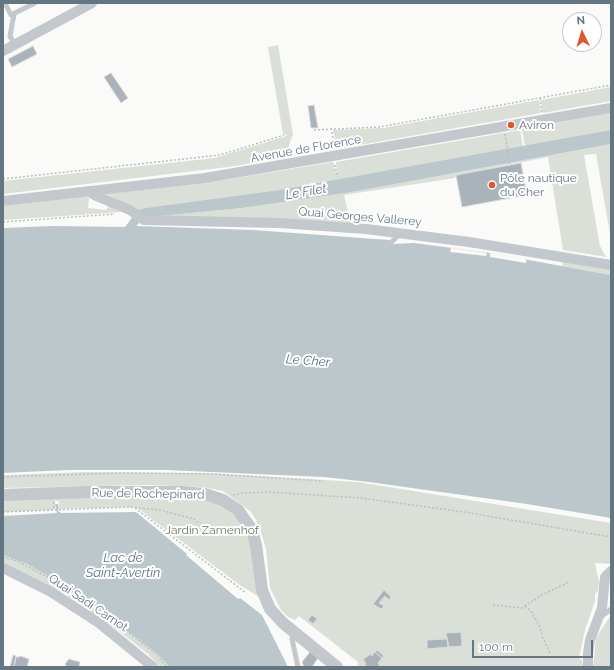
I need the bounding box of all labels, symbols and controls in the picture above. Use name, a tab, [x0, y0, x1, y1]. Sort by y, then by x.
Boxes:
north arrow	[562, 12, 602, 52]
text: N	[576, 14, 586, 27]
place label: Aviron	[519, 118, 554, 132]
marker: Aviron	[506, 120, 516, 130]
street label: Avenue de Florence	[250, 132, 362, 166]
place label: Pôle nautique du Cher	[500, 171, 577, 199]
marker: Pôle nautique du Cher	[487, 180, 497, 190]
water label: Le Filet	[284, 181, 328, 203]
street label: Quai Georges Vallerey	[298, 204, 422, 230]
water label: Le Cher	[285, 352, 331, 370]
street label: Rue de Rochepinard	[91, 486, 205, 502]
park label: Jardin Zamenhof	[165, 523, 259, 537]
water label: Lac de Saint-Avertin	[86, 550, 160, 581]
street label: Quai Sadi Carnot	[46, 571, 130, 635]
scale bar	[474, 632, 595, 658]
text: 100 m	[479, 640, 513, 654]

